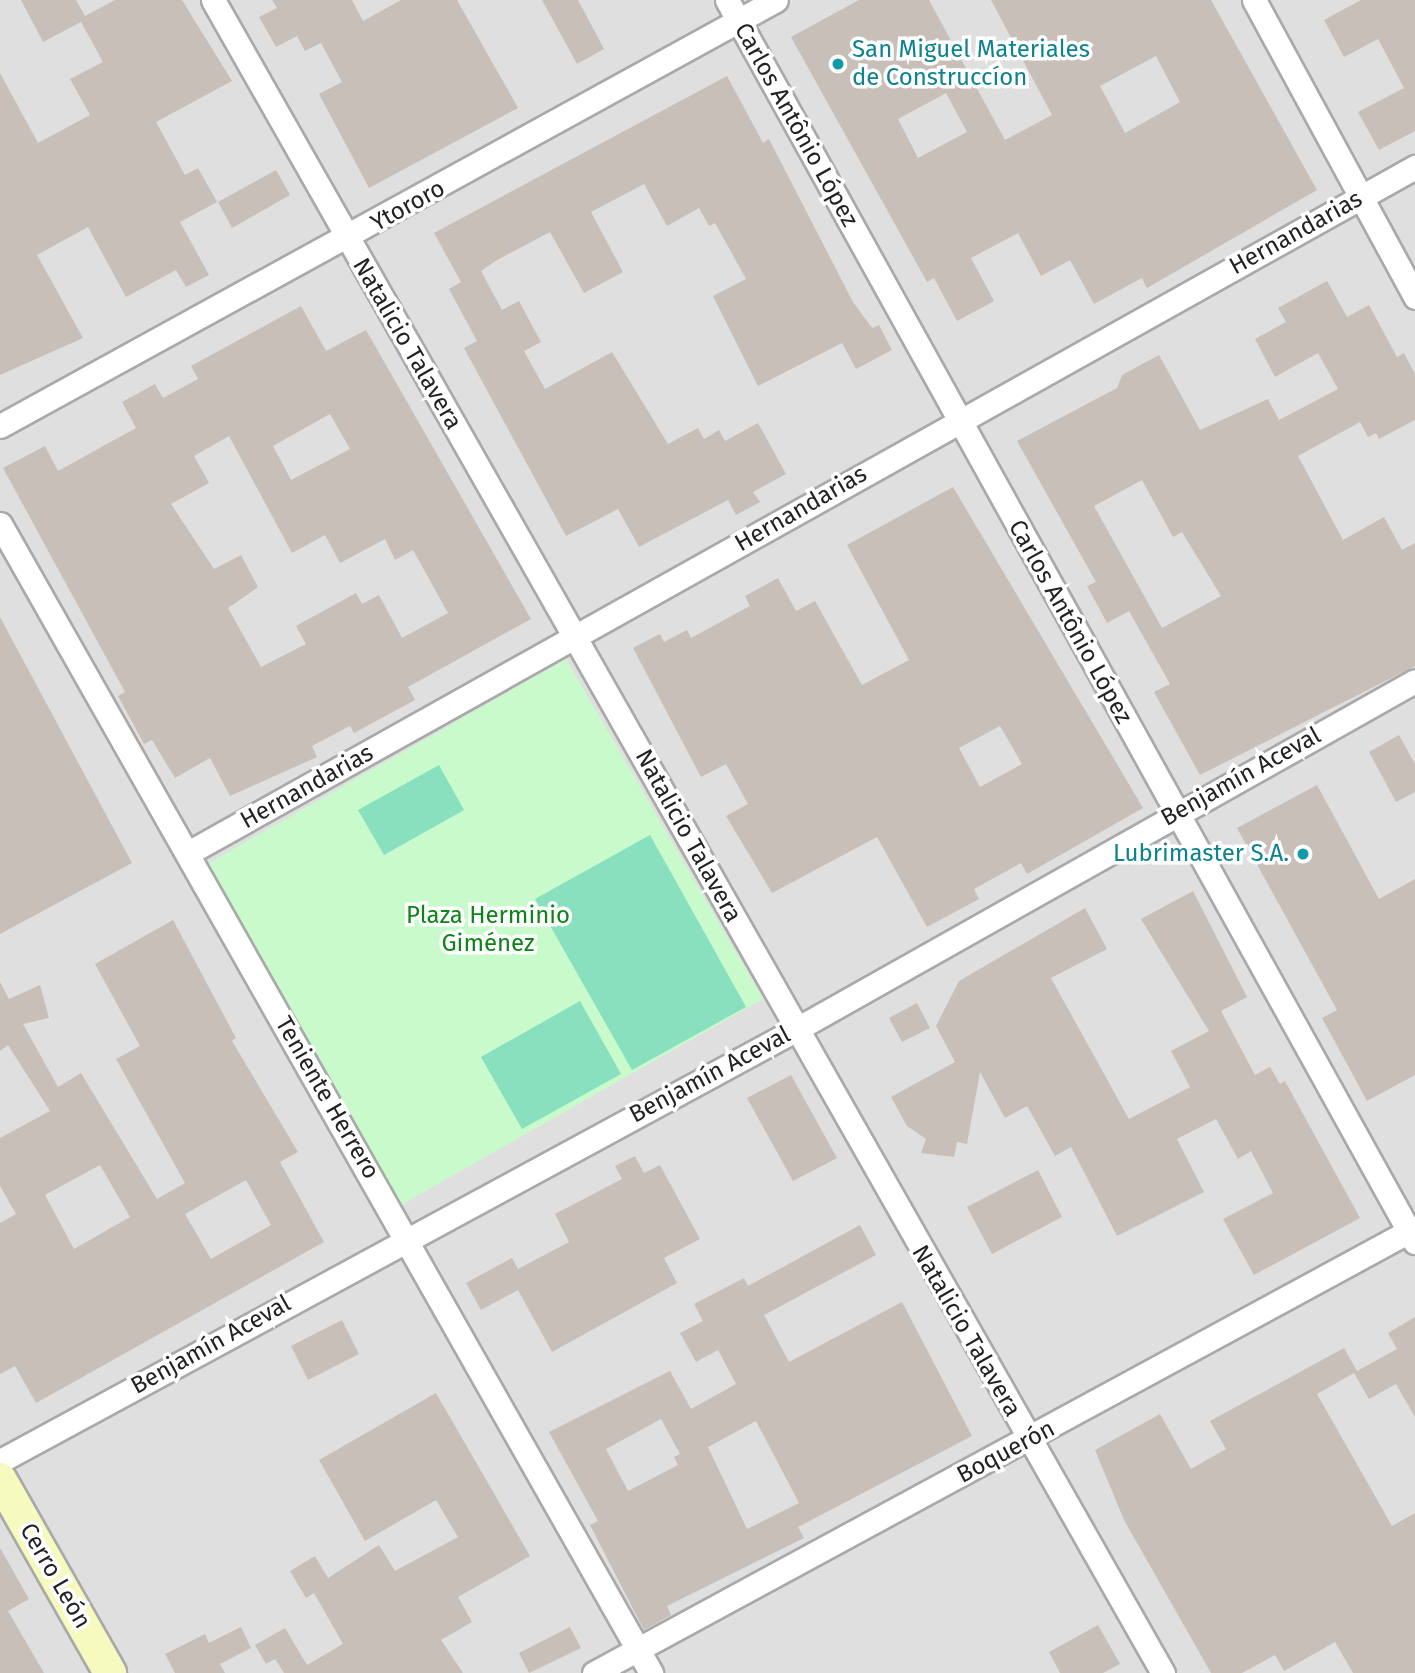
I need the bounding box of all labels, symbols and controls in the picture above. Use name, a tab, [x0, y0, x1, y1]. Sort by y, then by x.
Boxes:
street label: Carlos Antônio López	[728, 18, 864, 232]
place label: San Miguel Materiales de Construccíon	[852, 36, 1090, 92]
marker: San Miguel Materiales de Construccíon	[830, 56, 846, 72]
street label: Ytororo	[366, 174, 450, 238]
street label: Hernandarias	[1225, 185, 1367, 281]
street label: Natalicio Talavera	[346, 253, 468, 435]
street label: Hernandarias	[730, 460, 872, 558]
street label: Carlos Antônio López	[1002, 515, 1138, 729]
street label: Benjamín Aceval	[1156, 721, 1326, 833]
street label: Hernandarias	[236, 739, 378, 835]
street label: Natalicio Talavera	[629, 745, 747, 927]
place label: Lubrimaster S.A.	[1113, 840, 1289, 868]
marker: Lubrimaster S.A.	[1295, 846, 1311, 862]
park label: Plaza Herminio Giménez	[406, 902, 570, 958]
street label: Teniente Herrero	[269, 1012, 385, 1184]
street label: Benjamín Aceval	[625, 1020, 795, 1130]
street label: Natalicio Talavera	[905, 1240, 1027, 1422]
street label: Benjamín Aceval	[126, 1289, 296, 1401]
street label: Boquerón	[952, 1414, 1060, 1490]
street label: Cerro León	[13, 1518, 97, 1634]

